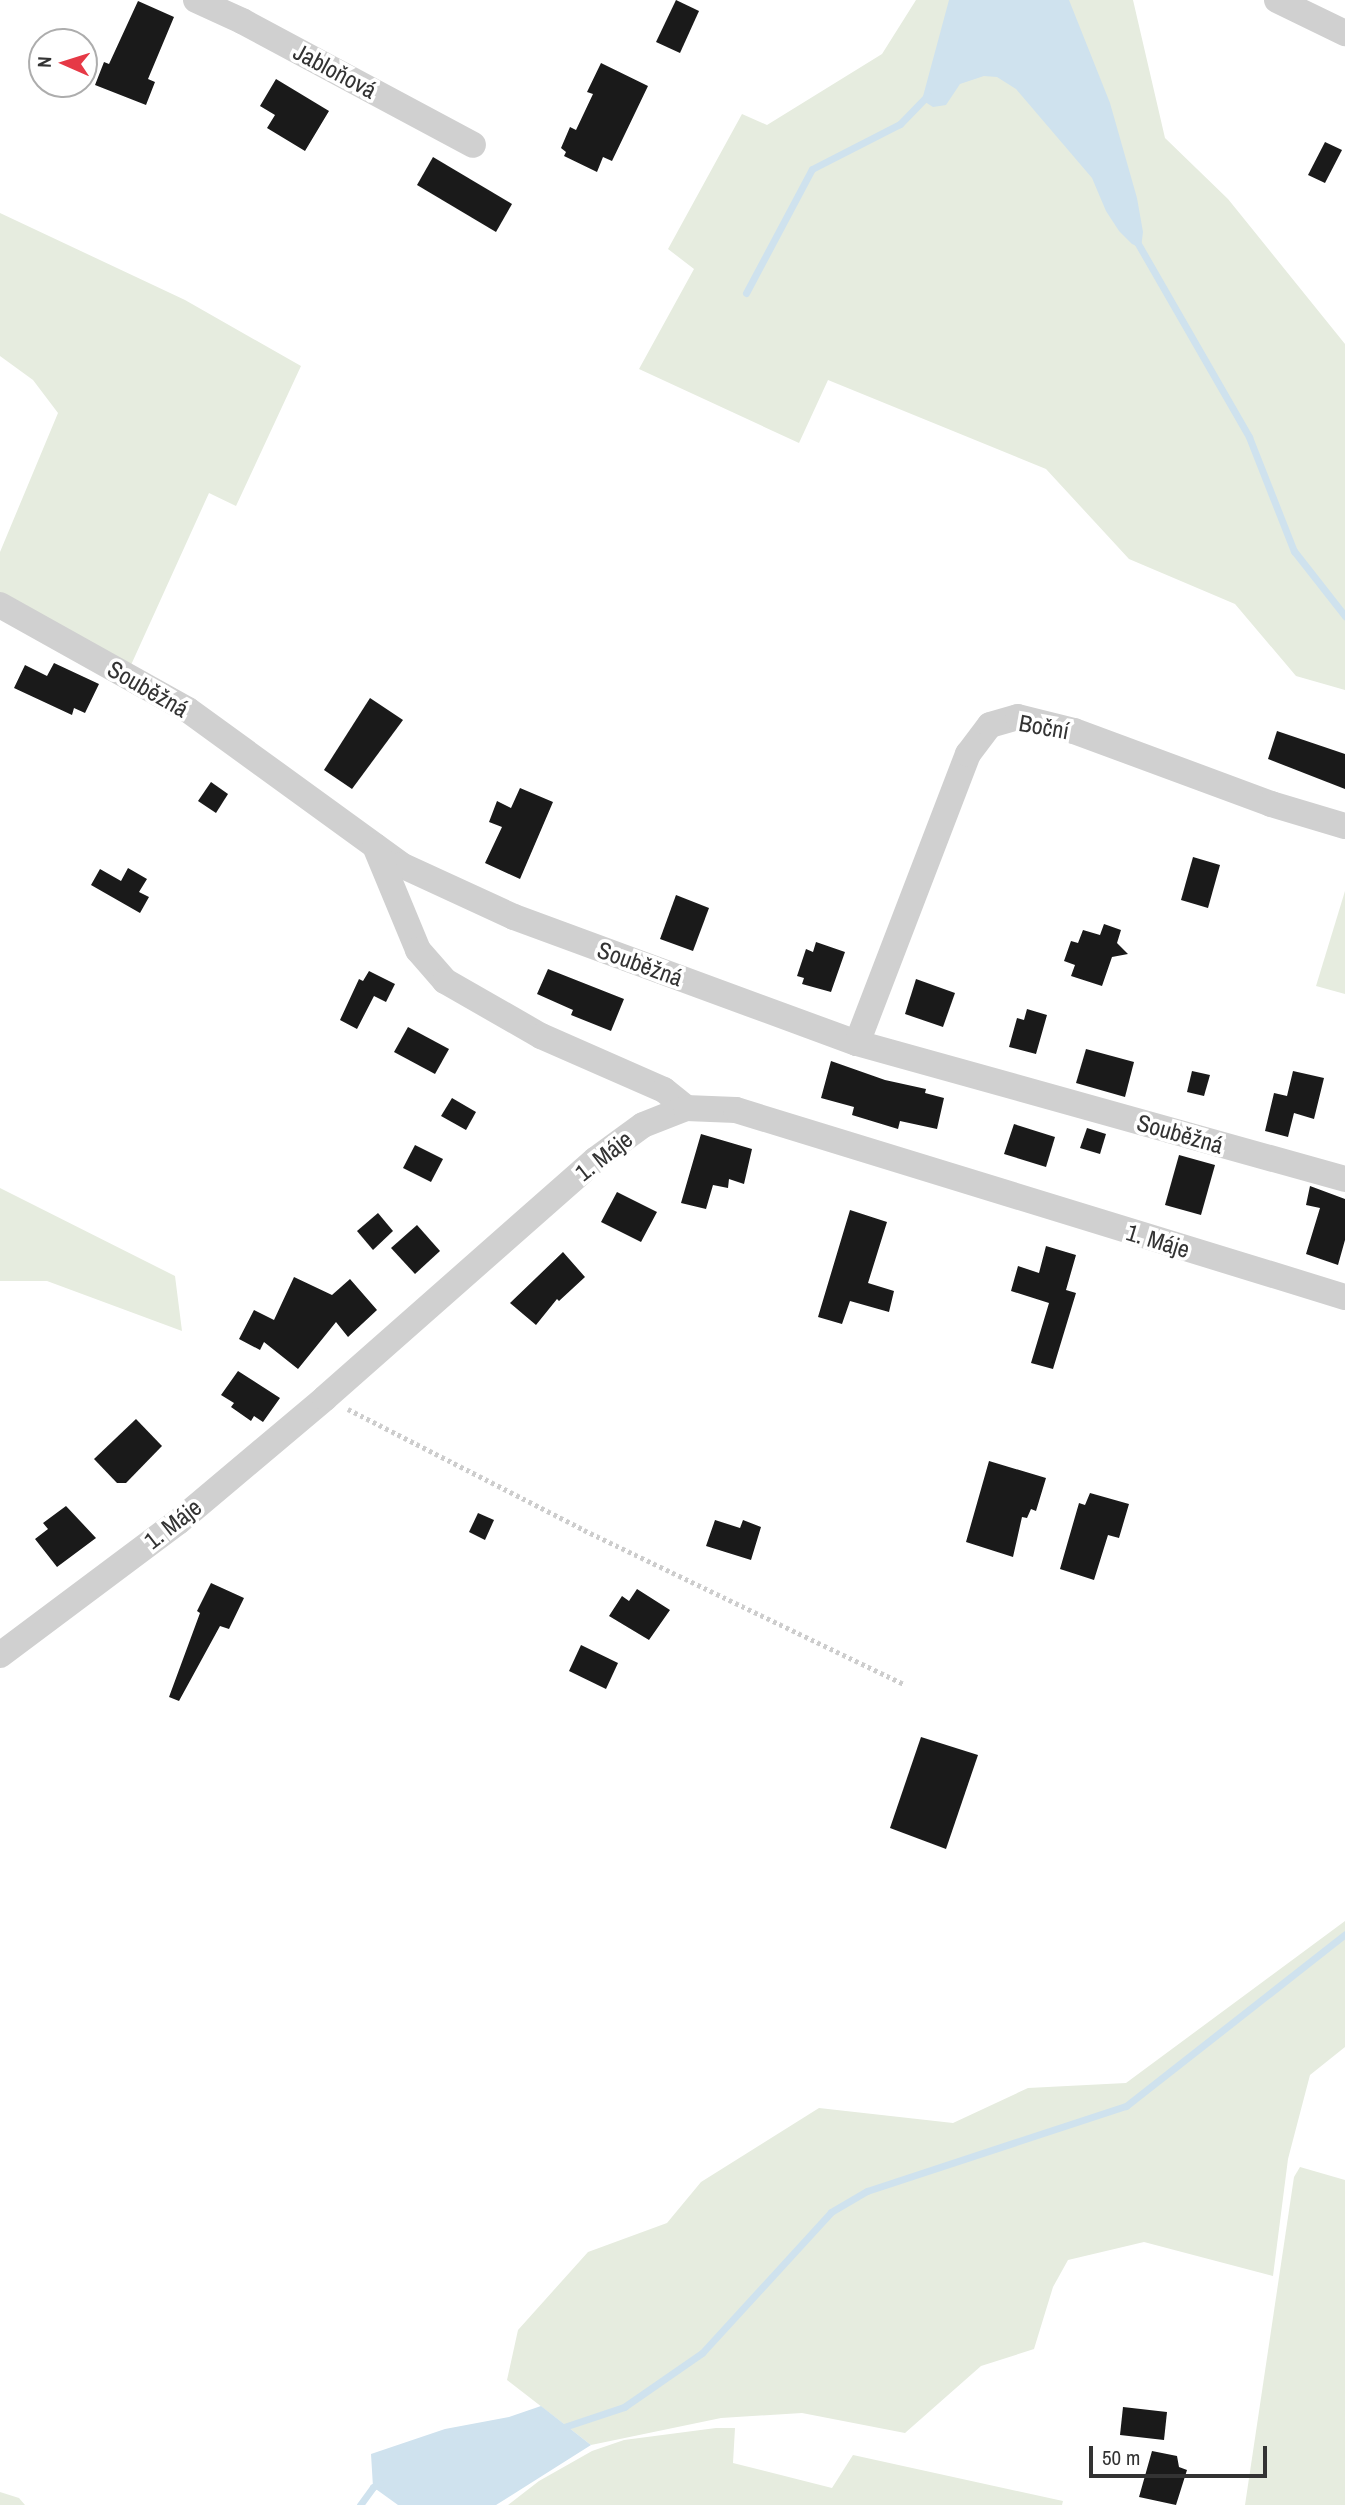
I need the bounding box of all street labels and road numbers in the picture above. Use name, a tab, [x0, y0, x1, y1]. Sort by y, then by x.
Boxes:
street label: Jabloňová	[289, 37, 381, 105]
street label: Souběžná	[102, 654, 194, 724]
street label: Boční	[1017, 708, 1071, 746]
street label: Souběžná	[593, 935, 687, 993]
street label: Souběžná	[1133, 1108, 1227, 1160]
street label: 1. Máje	[570, 1125, 638, 1187]
street label: 1. Máje	[1123, 1218, 1193, 1264]
street label: 1. Máje	[139, 1493, 207, 1555]

